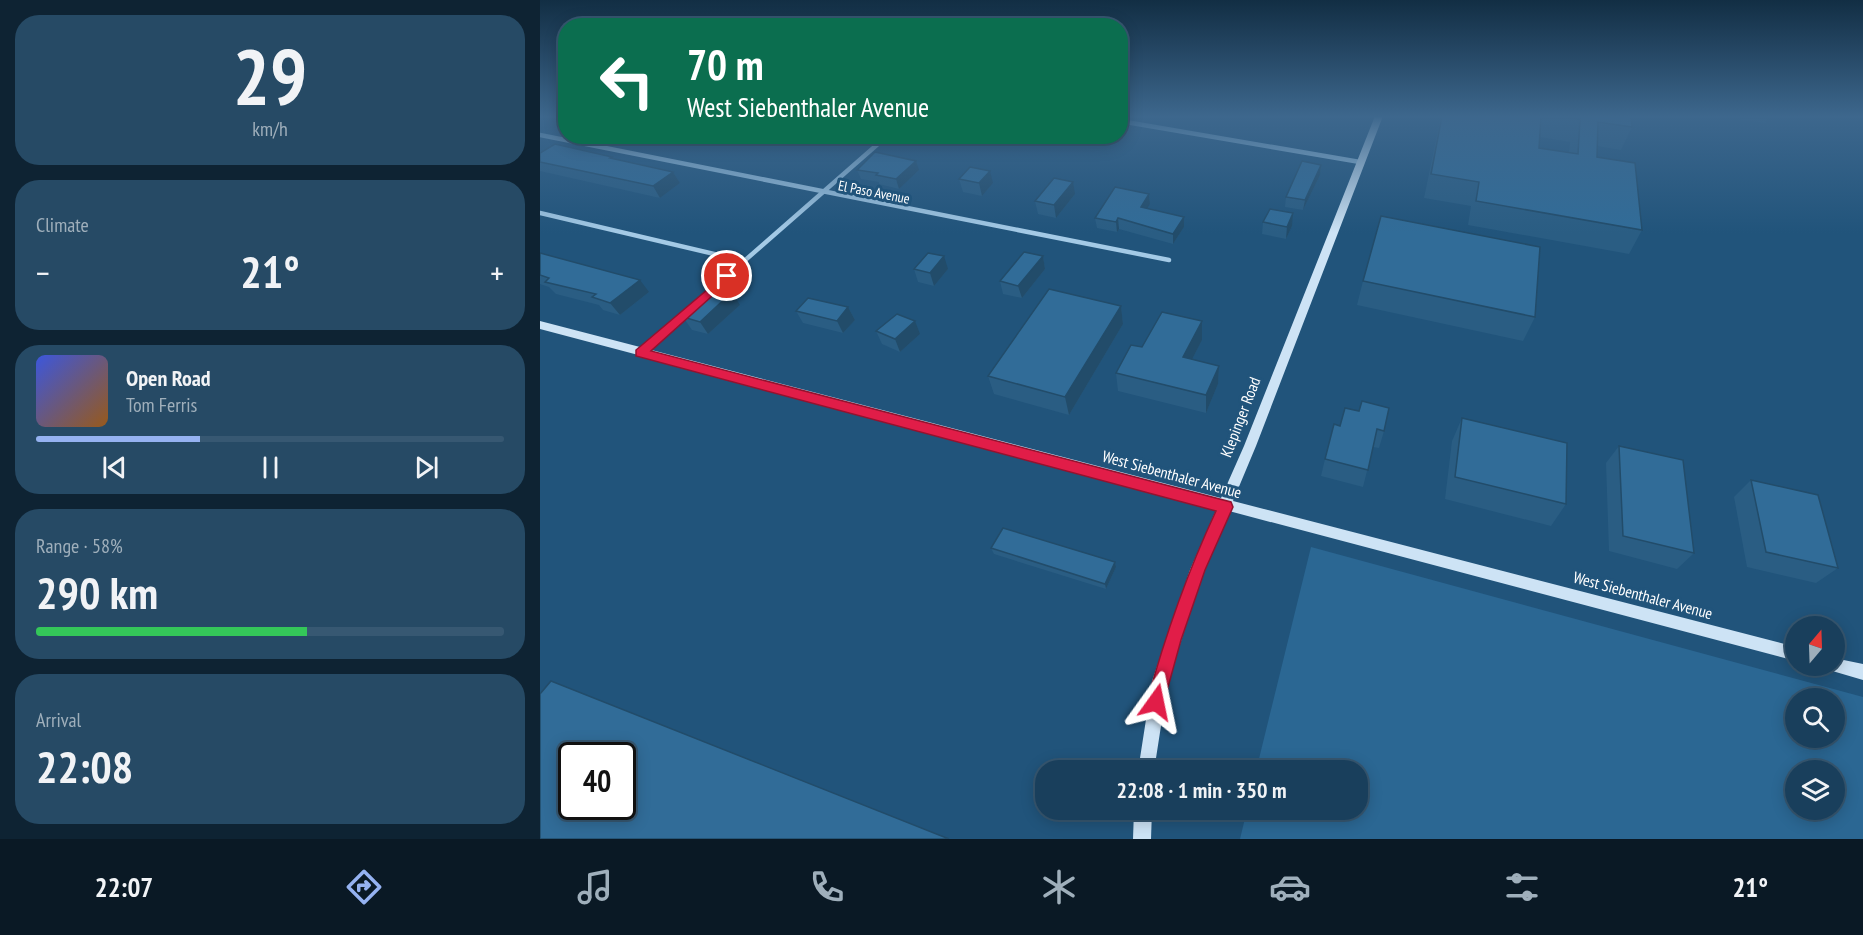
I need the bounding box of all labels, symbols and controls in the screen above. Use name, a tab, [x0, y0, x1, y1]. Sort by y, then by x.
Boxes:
text: 29	[233, 26, 307, 127]
text: 70 m	[687, 37, 764, 92]
icon: left	[588, 42, 666, 120]
text: West Siebenthaler Avenue	[687, 90, 929, 124]
text: km/h	[252, 116, 288, 142]
street label: El Paso Avenue	[837, 176, 912, 208]
text: Climate	[36, 212, 89, 238]
text: 21°	[240, 242, 300, 300]
pin	[701, 250, 752, 301]
text: −	[36, 251, 50, 294]
text: +	[490, 251, 504, 294]
icon: arrive	[710, 259, 743, 292]
text: Open Road	[126, 364, 211, 392]
street label: Klepinger Road	[1216, 374, 1264, 460]
text: Tom Ferris	[126, 392, 197, 418]
street label: West Siebenthaler Avenue	[1100, 446, 1244, 502]
icon: previous	[98, 451, 131, 484]
icon: pause	[254, 451, 287, 484]
icon: next	[410, 451, 443, 484]
text: Range · 58%	[36, 533, 123, 559]
text: 290 km	[36, 563, 158, 621]
street label: West Siebenthaler Avenue	[1571, 567, 1715, 623]
north arrow	[1785, 616, 1845, 676]
map controls	[1785, 616, 1845, 820]
position arrow	[1124, 670, 1188, 734]
button: search	[1785, 688, 1845, 748]
text: Arrival	[36, 707, 81, 733]
text: 22:08	[36, 737, 133, 795]
speed limit sign: 40	[558, 742, 636, 820]
button: layers	[1785, 760, 1845, 820]
text: 22:08 · 1 min · 350 m	[1116, 776, 1287, 804]
icon: directions	[343, 866, 385, 908]
icon: music	[574, 866, 616, 908]
icon: phone	[806, 866, 848, 908]
icon: climate	[1038, 866, 1080, 908]
icon: car	[1269, 866, 1311, 908]
icon: filters	[1501, 866, 1543, 908]
text: 22:07	[95, 870, 153, 904]
text: 21°	[1732, 870, 1768, 904]

